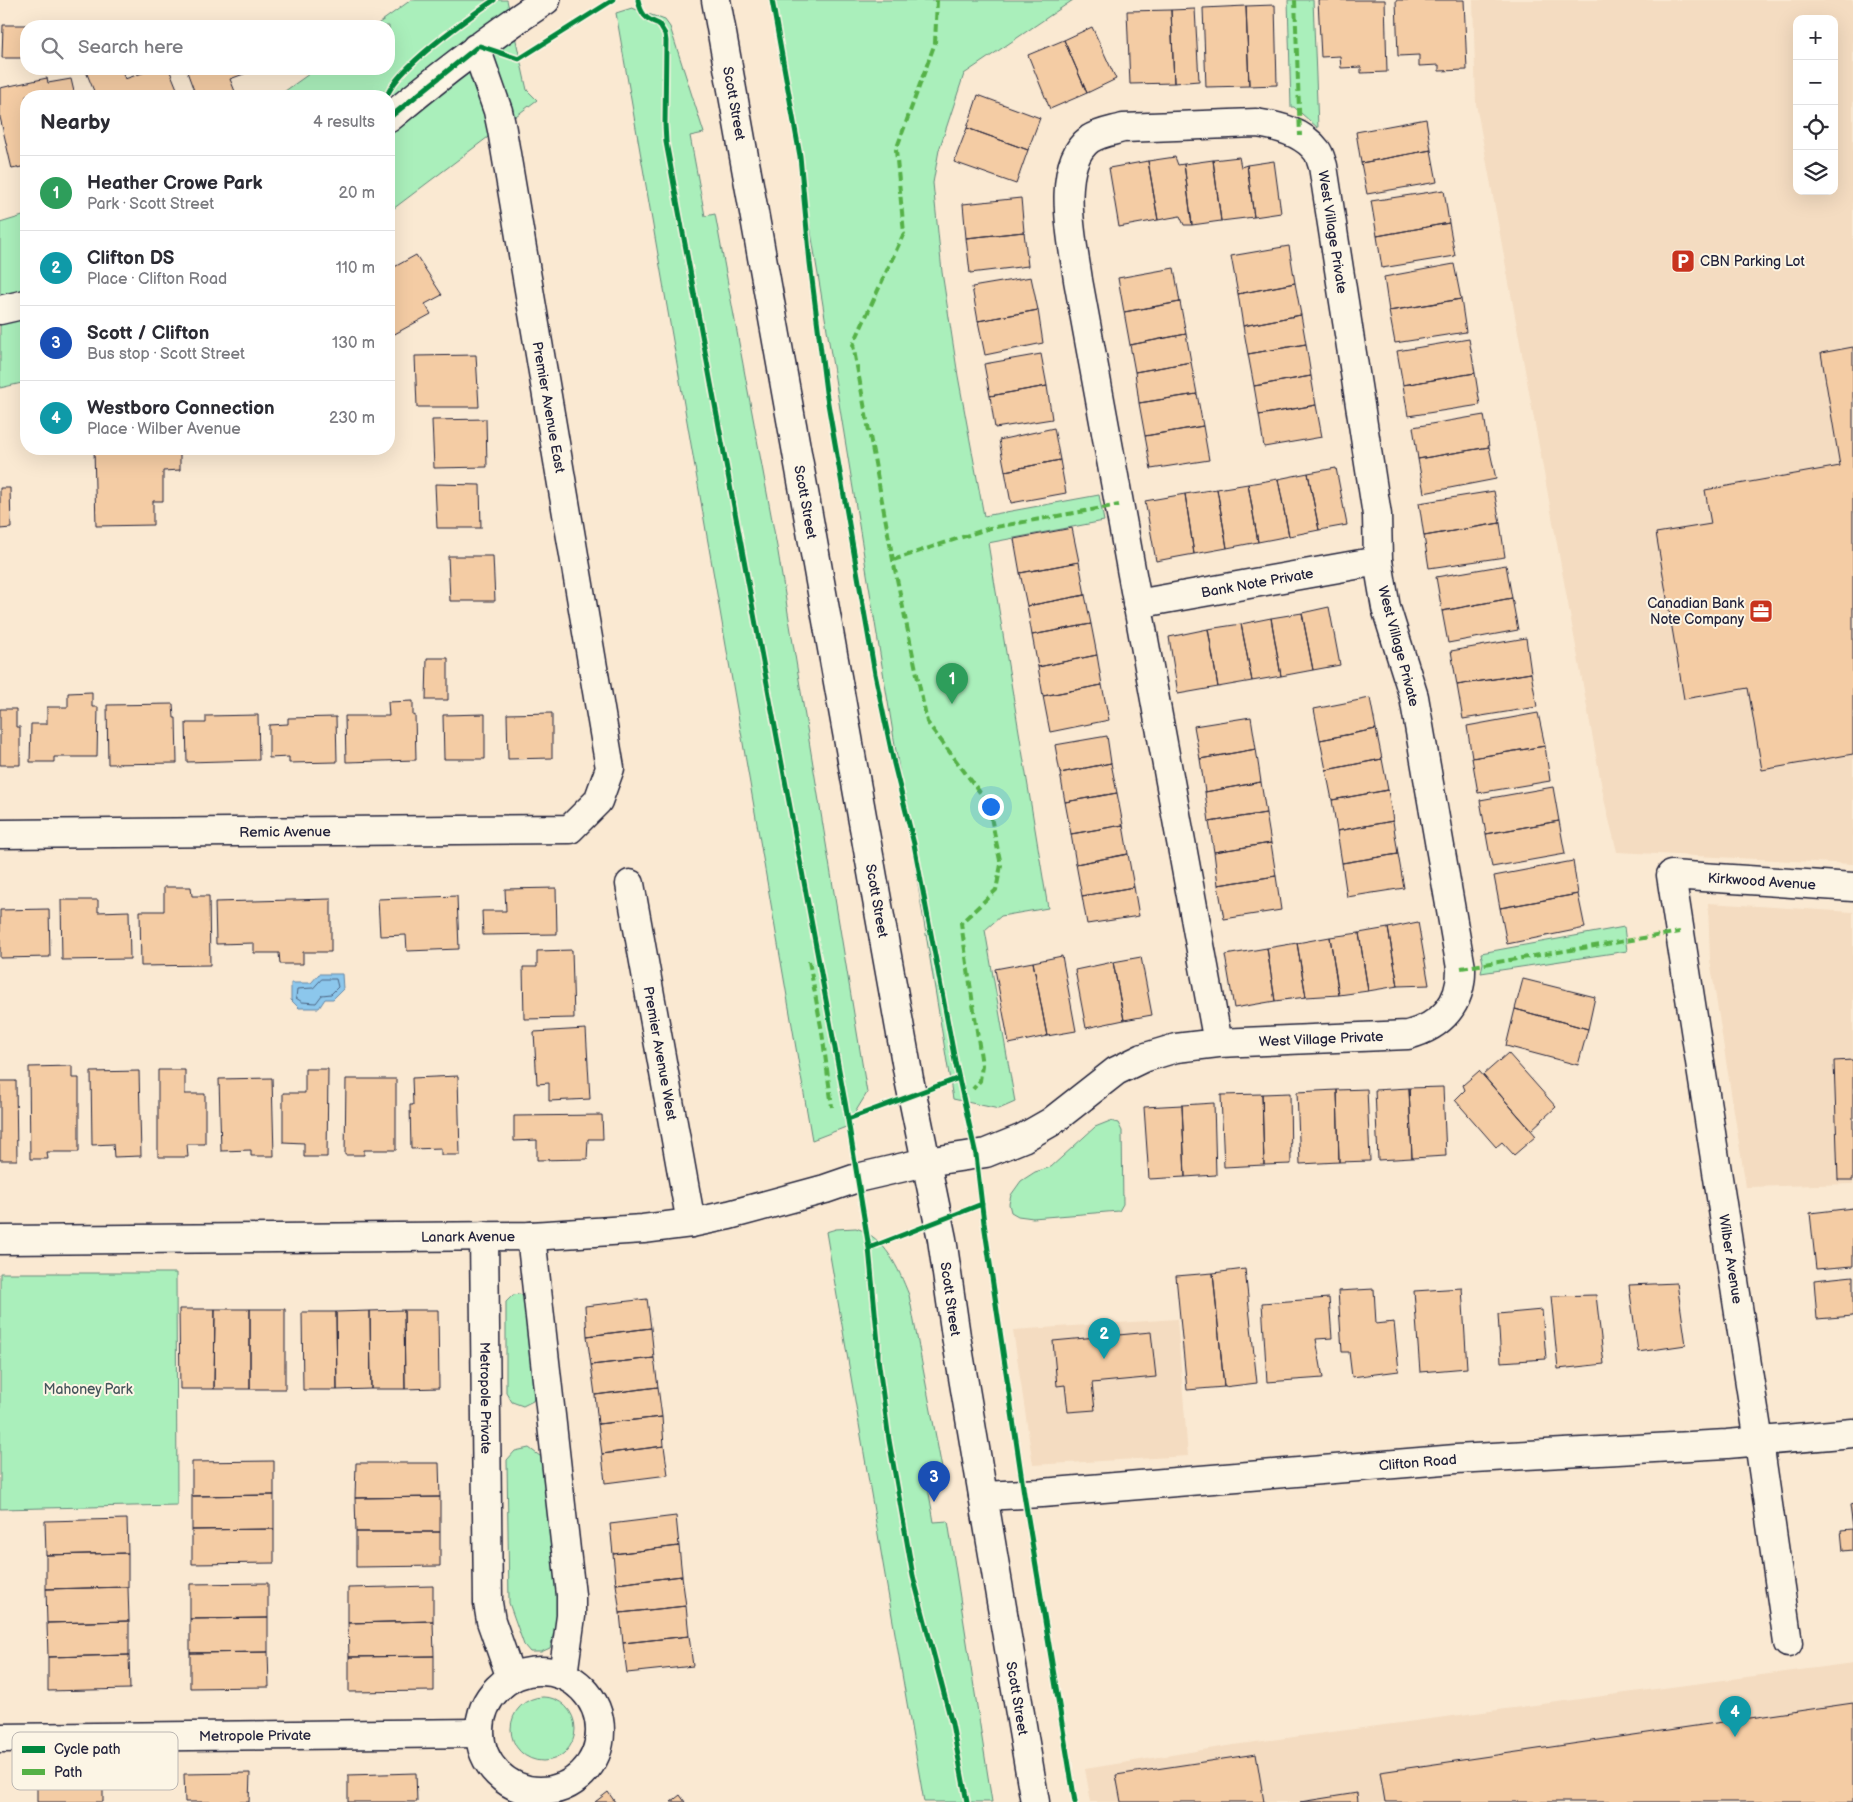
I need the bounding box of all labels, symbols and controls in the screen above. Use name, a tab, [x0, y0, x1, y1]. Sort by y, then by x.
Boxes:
map controls	[1793, 15, 1838, 195]
button: +	[1793, 15, 1838, 60]
search box	[20, 20, 395, 75]
icon: search	[38, 34, 66, 62]
text: Search here	[78, 36, 183, 59]
button: −	[1793, 60, 1838, 105]
street label: Scott Street	[719, 65, 749, 142]
button: locate	[1793, 105, 1838, 150]
text: Nearby	[40, 110, 110, 135]
text: 4 results	[313, 113, 375, 132]
button: layers	[1793, 150, 1838, 195]
street label: West Village Private	[1314, 169, 1351, 295]
text: Heather Crowe Park	[87, 172, 263, 195]
text: 1	[53, 184, 59, 203]
text: 20 m	[339, 184, 375, 203]
text: Park · Scott Street	[87, 195, 214, 214]
text: Clifton DS	[87, 247, 174, 270]
parking icon: CBN Parking Lot	[1670, 248, 1696, 274]
place label: CBN Parking Lot	[1700, 253, 1805, 270]
text: 2	[51, 259, 61, 278]
text: 110 m	[336, 259, 375, 278]
text: Place · Clifton Road	[87, 270, 227, 289]
text: Scott / Clifton	[87, 322, 209, 345]
text: 3	[51, 334, 61, 353]
text: 130 m	[332, 334, 375, 353]
street label: Premier Avenue East	[529, 340, 569, 475]
text: Bus stop · Scott Street	[87, 345, 245, 364]
text: Westboro Connection	[87, 397, 275, 420]
text: 4	[51, 409, 61, 428]
text: 230 m	[329, 409, 375, 428]
text: Place · Wilber Avenue	[87, 420, 241, 439]
street label: Scott Street	[790, 464, 820, 541]
street label: Bank Note Private	[1200, 565, 1315, 601]
street label: West Village Private	[1374, 584, 1423, 708]
place label: Canadian Bank Note Company	[1647, 595, 1745, 628]
office icon: Canadian Bank Note Company	[1748, 598, 1774, 624]
pin: 1	[936, 663, 968, 704]
your location	[978, 794, 1004, 820]
street label: Remic Avenue	[239, 823, 331, 841]
street label: Scott Street	[862, 863, 892, 940]
street label: Kirkwood Avenue	[1707, 869, 1816, 894]
street label: Premier Avenue West	[640, 985, 680, 1122]
street label: West Village Private	[1259, 1028, 1384, 1050]
street label: Wilber Avenue	[1715, 1213, 1746, 1305]
street label: Lanark Avenue	[421, 1228, 515, 1246]
street label: Scott Street	[936, 1261, 964, 1338]
pin: 2	[1088, 1318, 1120, 1359]
street label: Metropole Private	[476, 1342, 494, 1454]
park label: Mahoney Park	[43, 1381, 133, 1398]
street label: Clifton Road	[1378, 1451, 1457, 1474]
pin: 3	[918, 1461, 950, 1502]
street label: Scott Street	[1002, 1660, 1032, 1737]
pin: 4	[1719, 1696, 1751, 1737]
street label: Metropole Private	[199, 1727, 311, 1745]
legend	[12, 1732, 178, 1790]
text: Cycle path	[54, 1741, 121, 1758]
text: Path	[54, 1764, 82, 1781]

